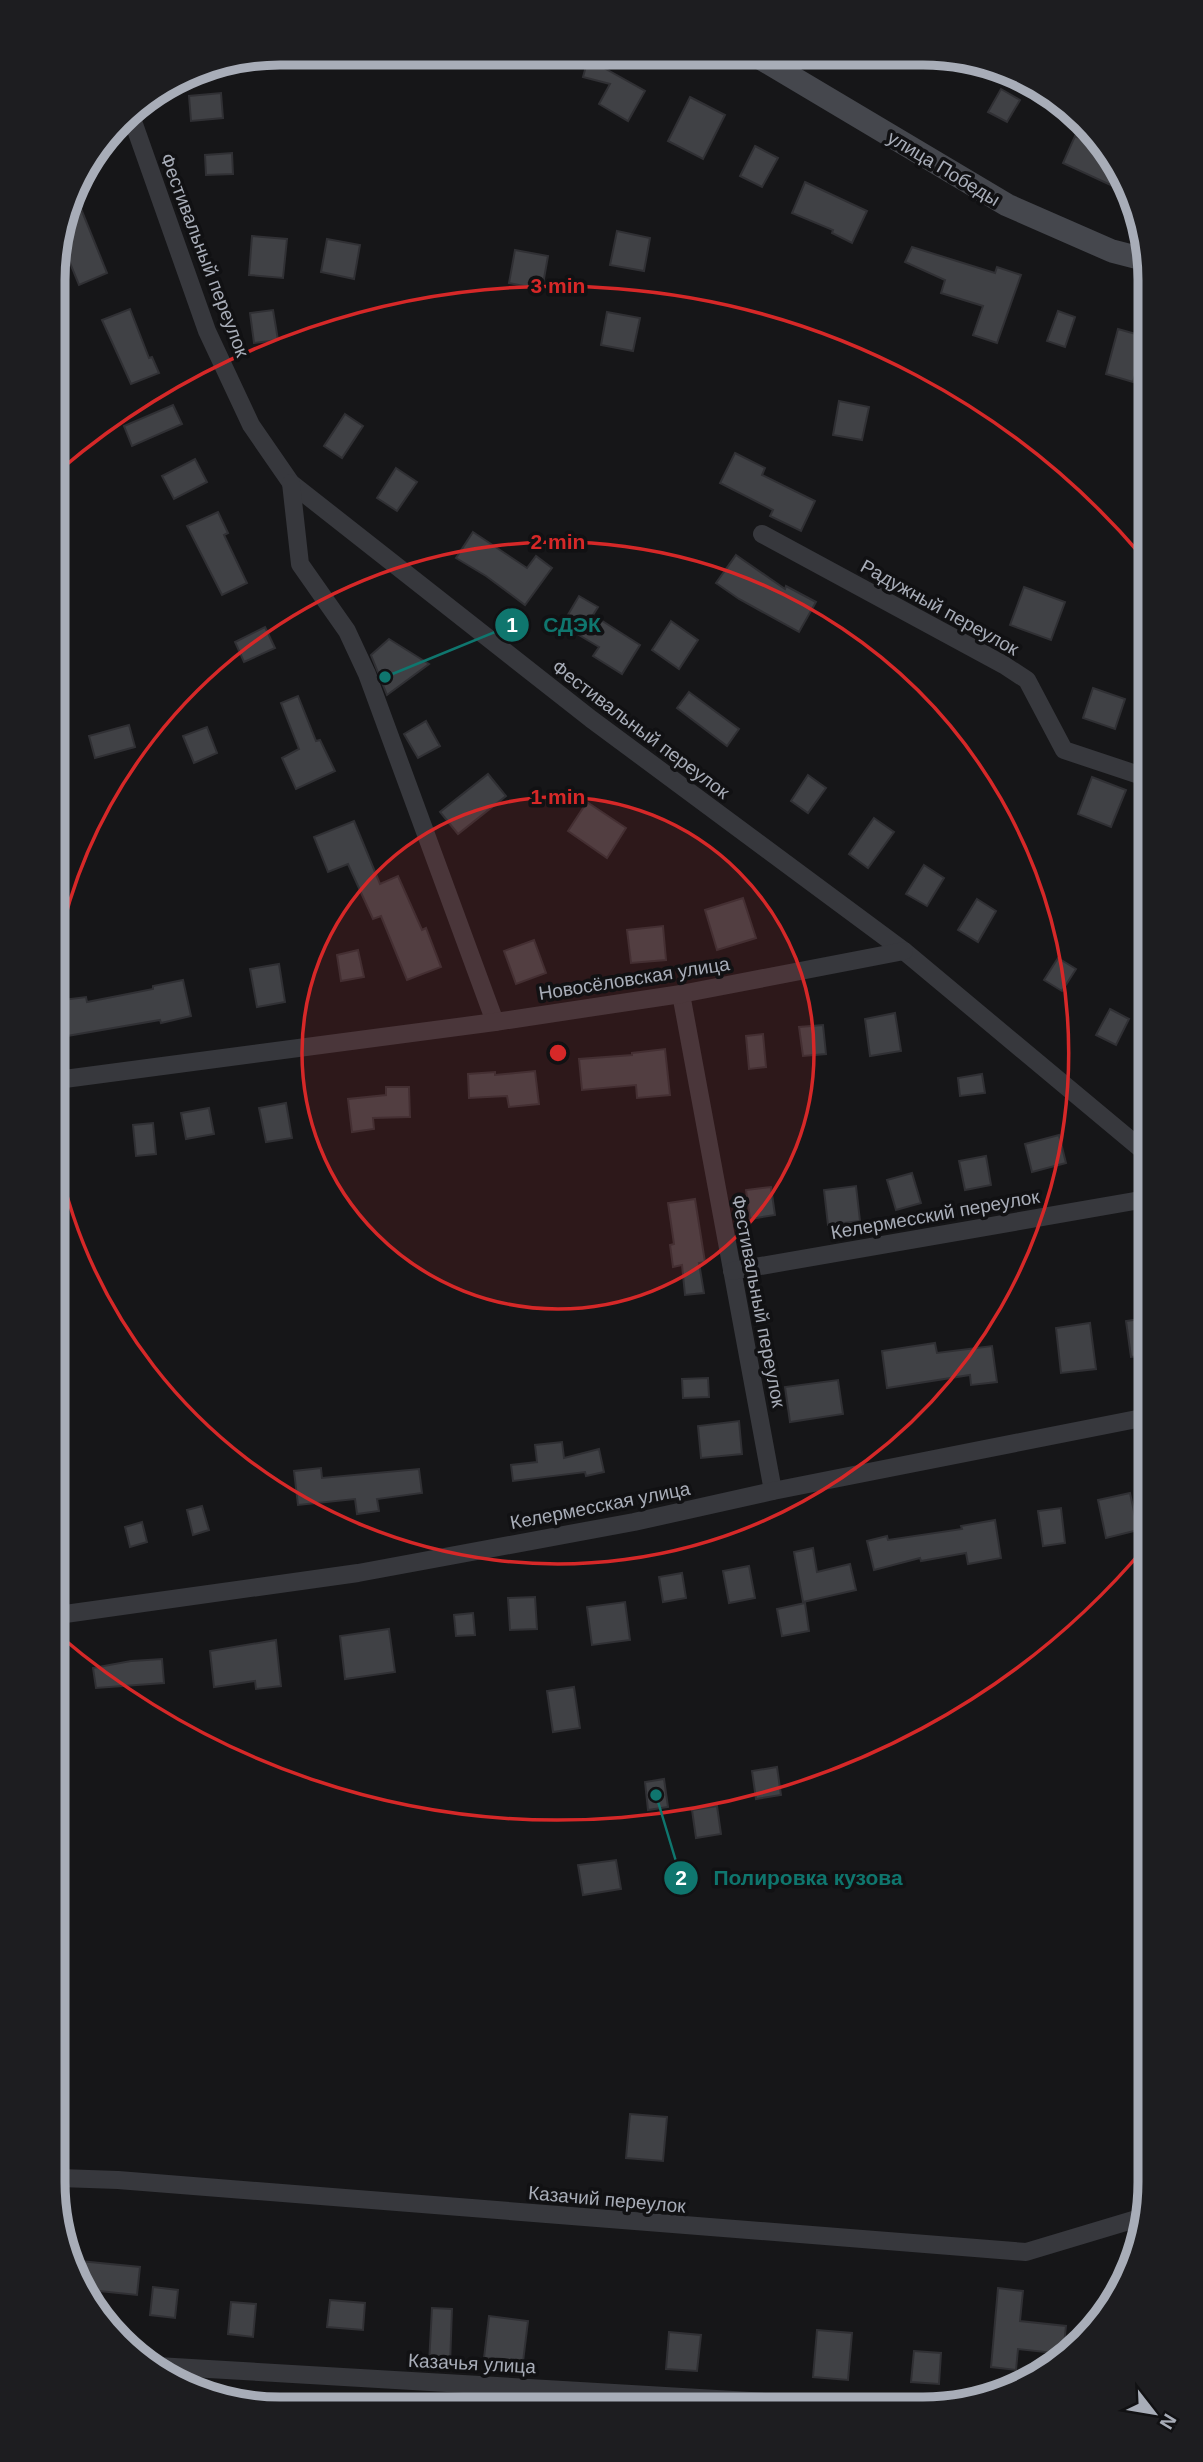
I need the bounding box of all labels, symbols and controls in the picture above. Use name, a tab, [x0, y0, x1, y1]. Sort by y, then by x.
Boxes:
street label: улица Победы	[884, 127, 1004, 210]
street label: Фестивальный переулок	[156, 150, 253, 361]
text: 3 min	[531, 274, 585, 297]
text: 2 min	[531, 530, 585, 553]
street label: Радужный переулок	[857, 555, 1023, 660]
callout: СДЭК	[494, 604, 615, 646]
text: 1	[506, 613, 518, 636]
text: СДЭК	[543, 613, 601, 636]
street label: Фестивальный переулок	[548, 656, 734, 803]
text: 1 min	[531, 785, 585, 808]
street label: Новосёловская улица	[537, 953, 732, 1004]
centre of rings	[546, 1041, 570, 1065]
street label: Келермесский переулок	[829, 1186, 1042, 1243]
street label: Фестивальный переулок	[728, 1193, 790, 1410]
street label: Келермесская улица	[508, 1478, 692, 1533]
callout: Полировка кузова	[664, 1857, 916, 1899]
text: 2	[675, 1866, 687, 1889]
text: Полировка кузова	[713, 1866, 903, 1889]
street label: Казачий переулок	[527, 2182, 687, 2217]
street label: Казачья улица	[408, 2350, 537, 2377]
north arrow	[1119, 2378, 1189, 2448]
text: N	[1156, 2410, 1181, 2433]

